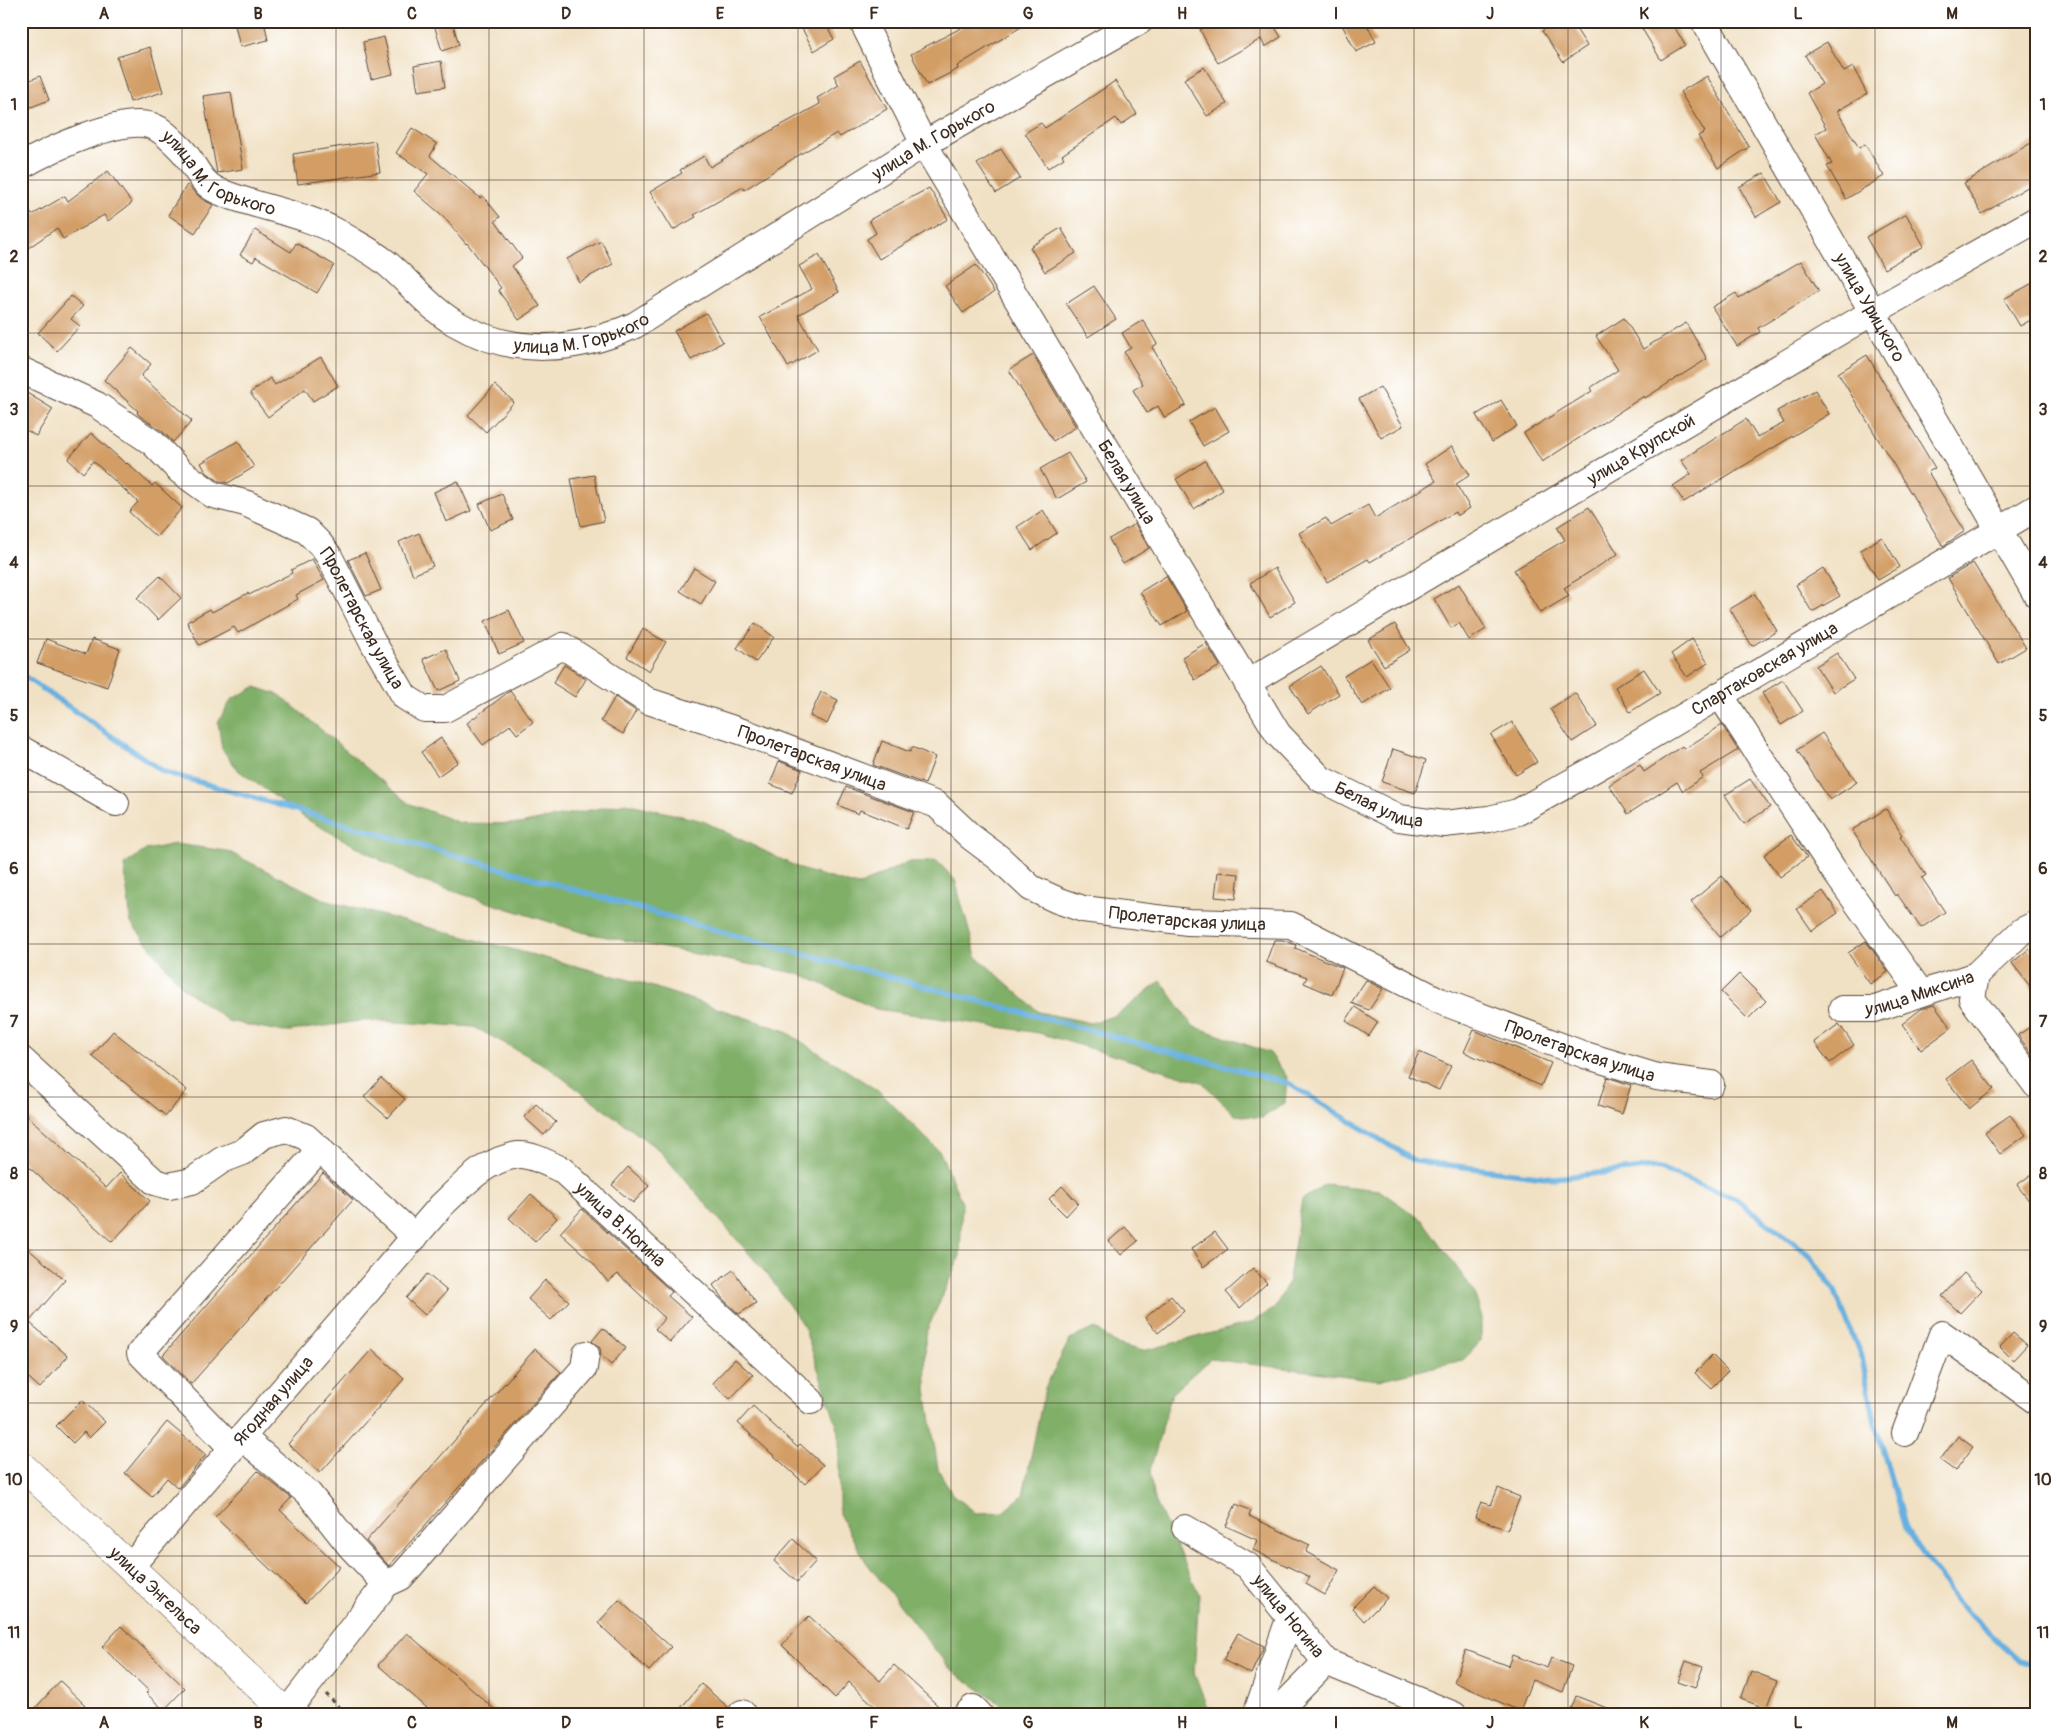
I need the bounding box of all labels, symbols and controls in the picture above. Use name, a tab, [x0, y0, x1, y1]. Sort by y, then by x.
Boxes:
text: A	[99, 4, 110, 24]
text: B	[253, 4, 263, 24]
text: C	[407, 4, 417, 24]
text: D	[561, 4, 571, 24]
text: E	[716, 4, 725, 24]
text: F	[869, 4, 879, 24]
text: G	[1023, 4, 1034, 24]
text: H	[1177, 4, 1187, 24]
text: I	[1334, 4, 1338, 24]
text: J	[1486, 4, 1494, 24]
text: K	[1639, 4, 1649, 24]
text: L	[1793, 4, 1803, 24]
text: M	[1946, 4, 1958, 24]
street label: улица М. Горького	[867, 94, 999, 186]
text: 1	[11, 95, 17, 115]
text: 1	[2040, 95, 2046, 115]
street label: улица М. Горького	[156, 124, 279, 221]
text: 2	[10, 247, 19, 267]
text: 2	[2039, 247, 2048, 267]
street label: улица Урицкого	[1829, 248, 1911, 366]
street label: улица М. Горького	[511, 307, 654, 358]
text: 3	[10, 400, 19, 420]
text: 3	[2039, 400, 2048, 420]
street label: улица Крупской	[1582, 409, 1699, 491]
street label: Белая улица	[1093, 436, 1161, 529]
street label: Пролетарская улица	[315, 543, 409, 693]
text: 4	[9, 553, 19, 573]
text: 4	[2038, 553, 2048, 573]
street label: Спартаковская улица	[1687, 616, 1842, 721]
text: 5	[10, 706, 19, 726]
text: 5	[2039, 706, 2048, 726]
street label: Пролетарская улица	[735, 720, 890, 796]
street label: Белая улица	[1331, 776, 1424, 833]
text: 6	[9, 859, 19, 879]
text: 6	[2038, 859, 2048, 879]
street label: Пролетарская улица	[1108, 901, 1266, 936]
street label: улица Миксина	[1864, 965, 1977, 1021]
text: 7	[10, 1012, 19, 1032]
text: 7	[2039, 1012, 2048, 1032]
street label: Пролетарская улица	[1502, 1015, 1658, 1087]
text: 8	[10, 1164, 18, 1184]
text: 8	[2039, 1164, 2047, 1184]
street label: улица В.Ногина	[570, 1176, 671, 1272]
text: 9	[10, 1317, 18, 1337]
text: 9	[2039, 1317, 2047, 1337]
street label: Ягодная улица	[228, 1351, 318, 1451]
text: 10	[5, 1470, 23, 1490]
text: 10	[2034, 1470, 2052, 1490]
street label: улица Энгельса	[104, 1541, 207, 1639]
street label: улица Ногина	[1247, 1569, 1330, 1663]
text: 11	[8, 1623, 20, 1643]
text: 11	[2037, 1623, 2049, 1643]
text: A	[99, 1713, 110, 1733]
text: B	[253, 1713, 263, 1733]
text: C	[407, 1713, 417, 1733]
text: D	[561, 1713, 571, 1733]
text: E	[716, 1713, 725, 1733]
text: F	[869, 1713, 879, 1733]
text: G	[1023, 1713, 1034, 1733]
text: H	[1177, 1713, 1187, 1733]
text: I	[1334, 1713, 1338, 1733]
text: J	[1486, 1713, 1494, 1733]
text: K	[1639, 1713, 1649, 1733]
text: L	[1793, 1713, 1803, 1733]
text: M	[1946, 1713, 1958, 1733]

